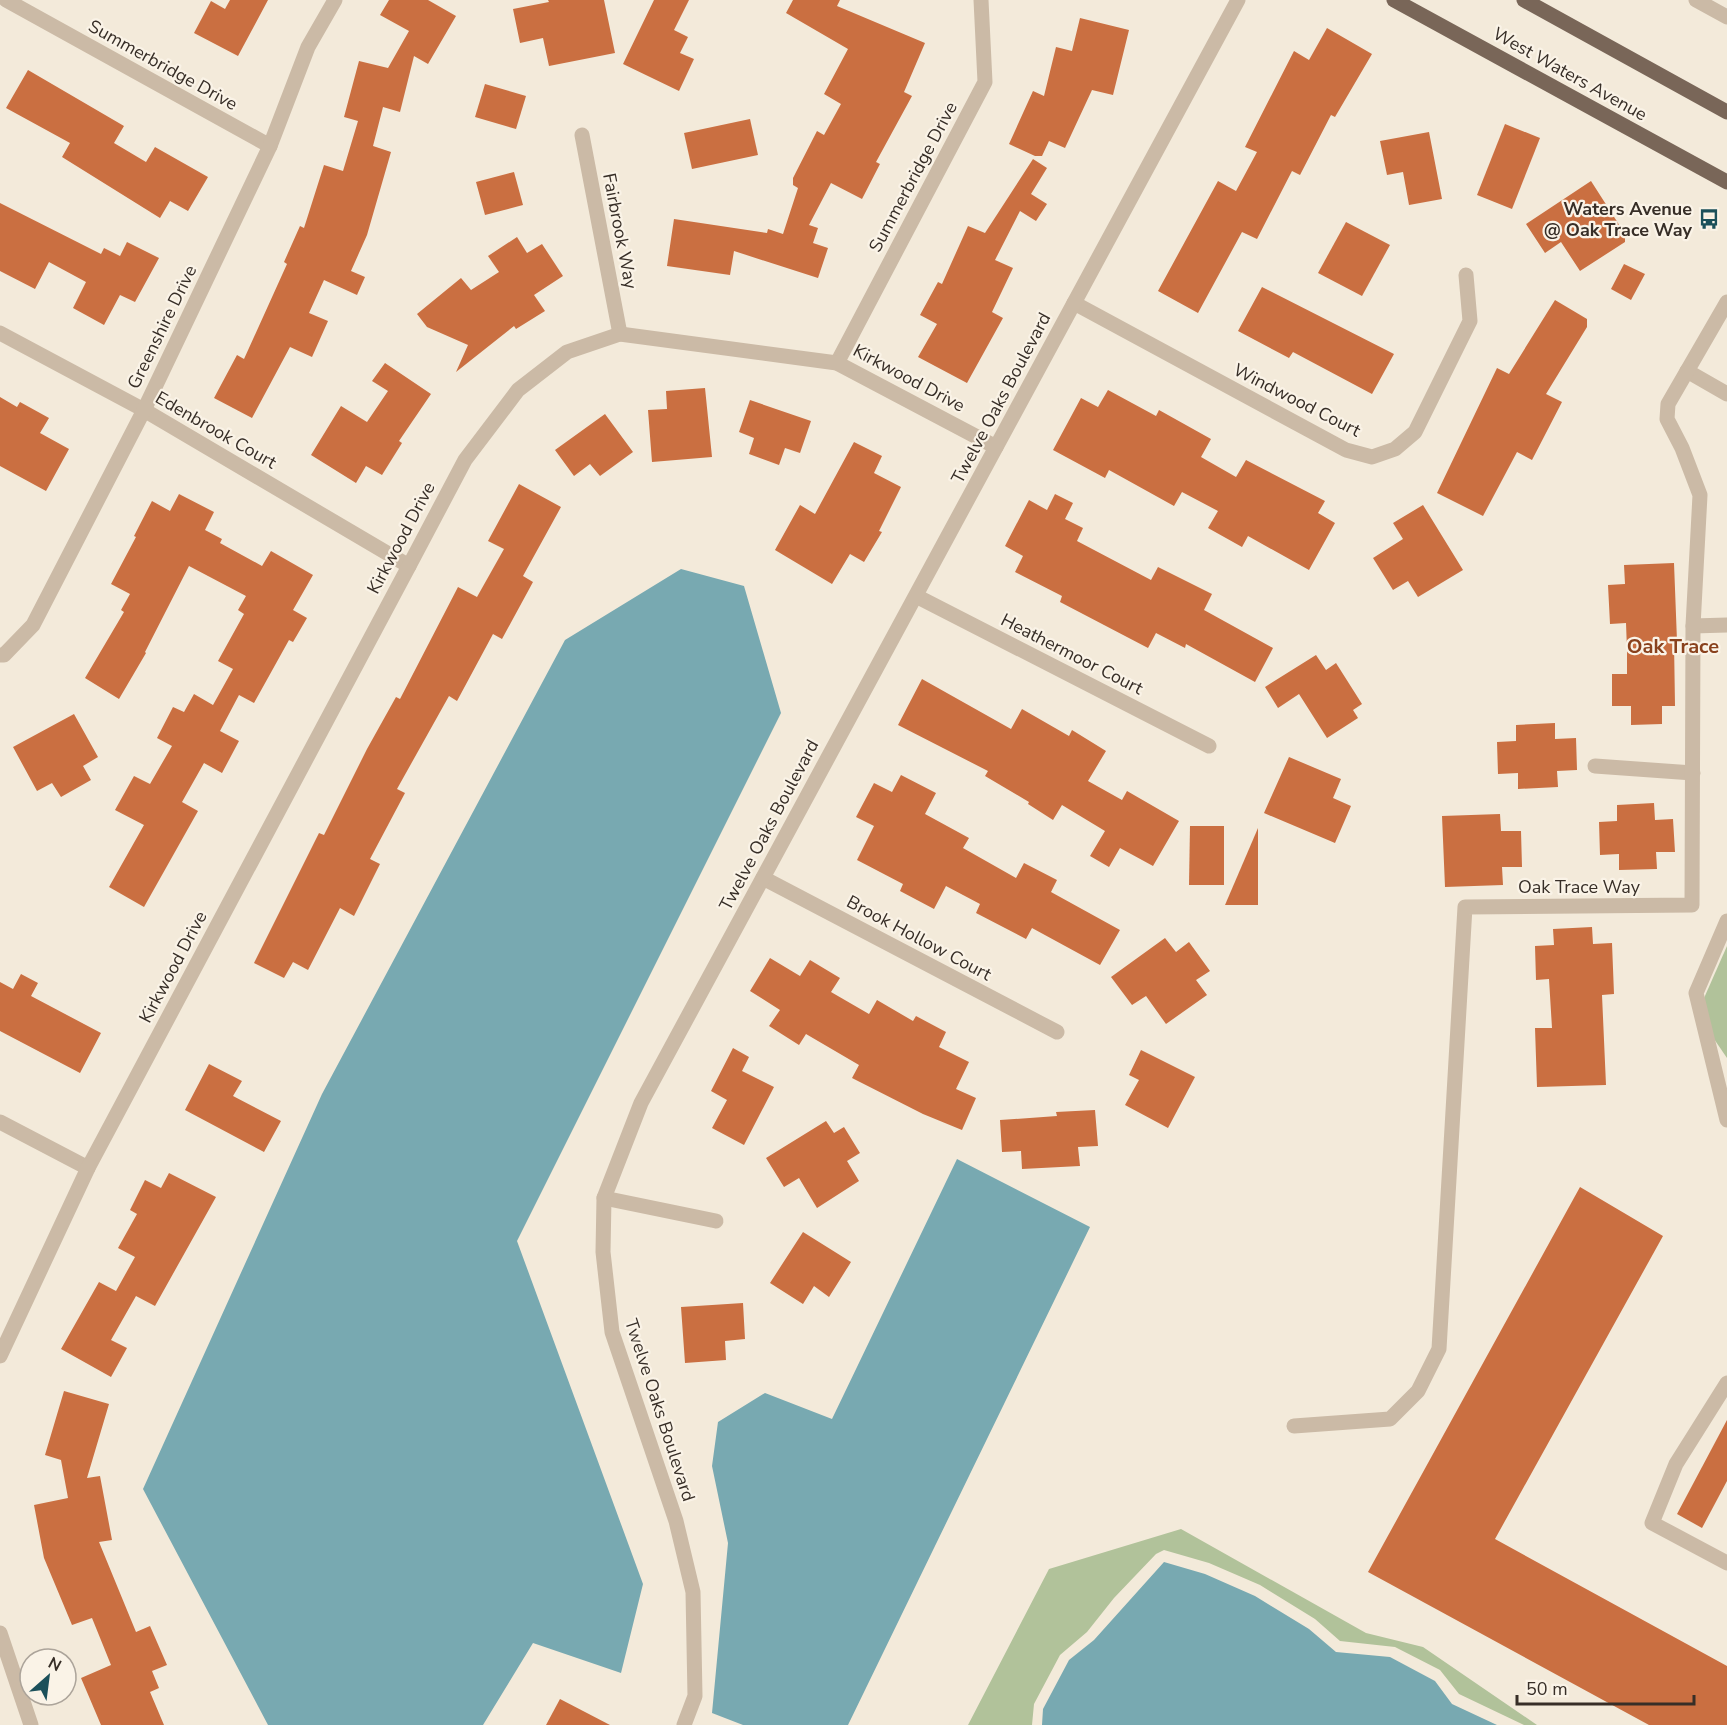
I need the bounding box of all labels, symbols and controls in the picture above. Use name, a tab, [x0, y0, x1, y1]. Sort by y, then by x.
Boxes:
street label: Summerbridge Drive	[84, 14, 242, 116]
street label: West Waters Avenue	[1489, 22, 1651, 126]
street label: Summerbridge Drive	[863, 98, 963, 256]
street label: Fairbrook Way	[597, 171, 643, 292]
place label: Waters Avenue @ Oak Trace Way	[1544, 197, 1693, 242]
bus stop icon: Waters Avenue @ Oak Trace Way	[1697, 207, 1721, 231]
street label: Greenshire Drive	[122, 261, 202, 393]
street label: Twelve Oaks Boulevard	[946, 308, 1056, 488]
street label: Kirkwood Drive	[849, 338, 969, 418]
street label: Windwood Court	[1229, 358, 1365, 443]
street label: Edenbrook Court	[151, 386, 281, 475]
street label: Kirkwood Drive	[361, 478, 441, 598]
street label: Heathermoor Court	[997, 608, 1148, 701]
district label: Oak Trace	[1627, 633, 1719, 660]
street label: Twelve Oaks Boulevard	[714, 735, 824, 915]
street label: Oak Trace Way	[1518, 875, 1641, 899]
street label: Brook Hollow Court	[842, 890, 996, 987]
street label: Kirkwood Drive	[133, 907, 213, 1027]
street label: Twelve Oaks Boulevard	[619, 1316, 701, 1504]
north arrow	[18, 1647, 78, 1707]
text: N	[44, 1652, 65, 1677]
scale bar	[1517, 1668, 1694, 1706]
text: 50 m	[1526, 1677, 1568, 1701]

